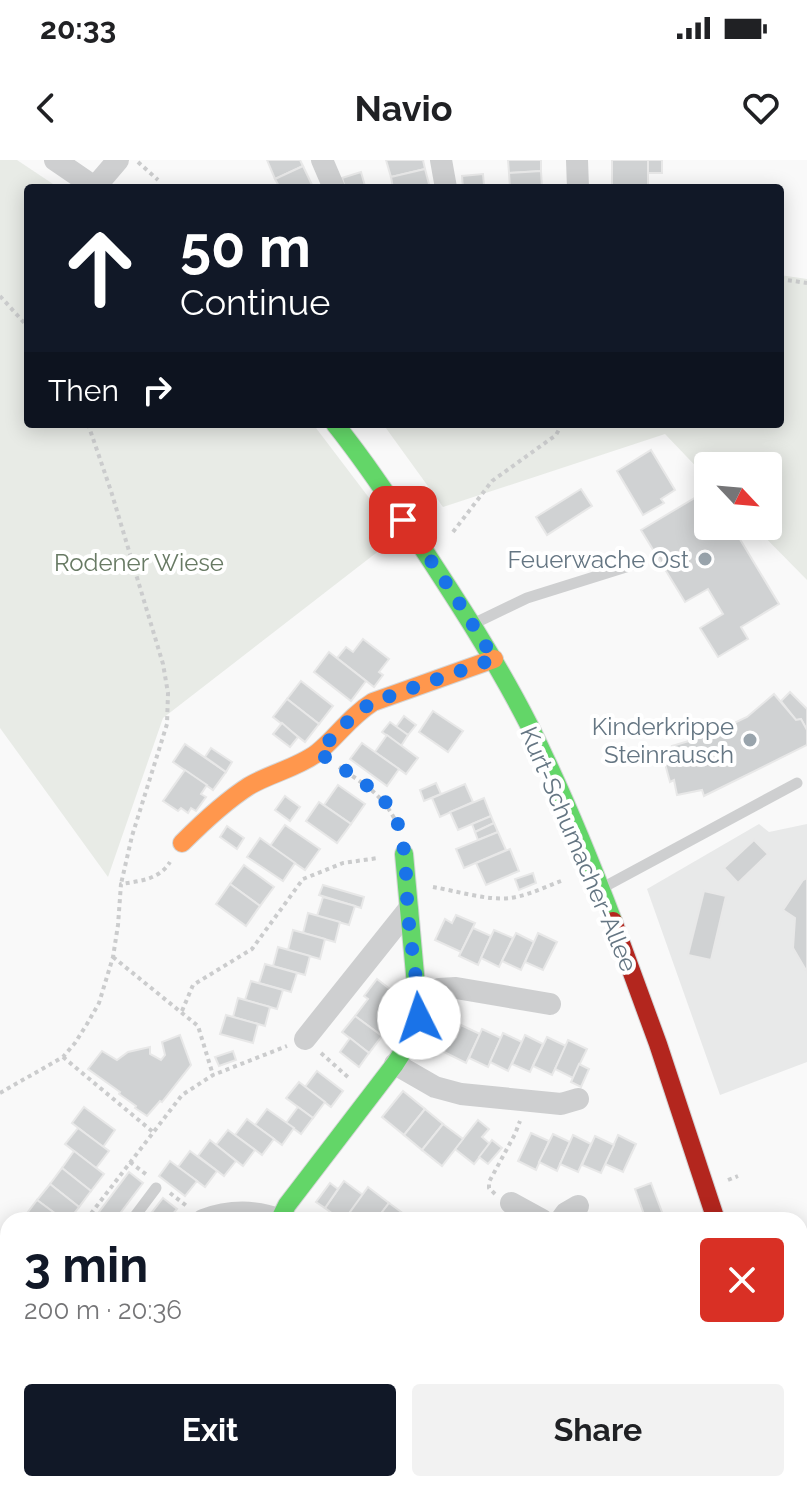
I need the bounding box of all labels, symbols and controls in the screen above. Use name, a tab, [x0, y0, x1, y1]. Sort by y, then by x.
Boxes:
text: 20:33	[40, 11, 116, 46]
icon: back	[24, 86, 68, 130]
icon: heart	[739, 86, 783, 130]
text: Navio	[354, 87, 453, 129]
text: 50 m	[180, 214, 311, 280]
icon: ahead	[48, 216, 152, 320]
text: Continue	[180, 281, 330, 323]
icon: right	[135, 368, 179, 412]
text: Then	[48, 373, 119, 408]
north arrow	[694, 452, 782, 540]
map controls	[694, 452, 782, 540]
pin	[369, 486, 437, 554]
icon: arrive	[381, 498, 425, 542]
place label: Feuerwache Ost	[507, 545, 689, 574]
park label: Rodener Wiese	[54, 548, 224, 577]
marker: Feuerwache Ost	[696, 550, 714, 568]
place label: Kinderkrippe Steinrausch	[592, 712, 734, 769]
street label: Kurt-Schumacher-Allee	[514, 722, 644, 976]
marker: Kinderkrippe Steinrausch	[741, 731, 759, 749]
position arrow	[377, 976, 461, 1060]
text: 3 min	[24, 1237, 148, 1293]
button: close	[700, 1238, 784, 1322]
text: 200 m · 20:36	[24, 1295, 182, 1325]
button: Exit	[24, 1384, 396, 1476]
button: Share	[412, 1384, 784, 1476]

